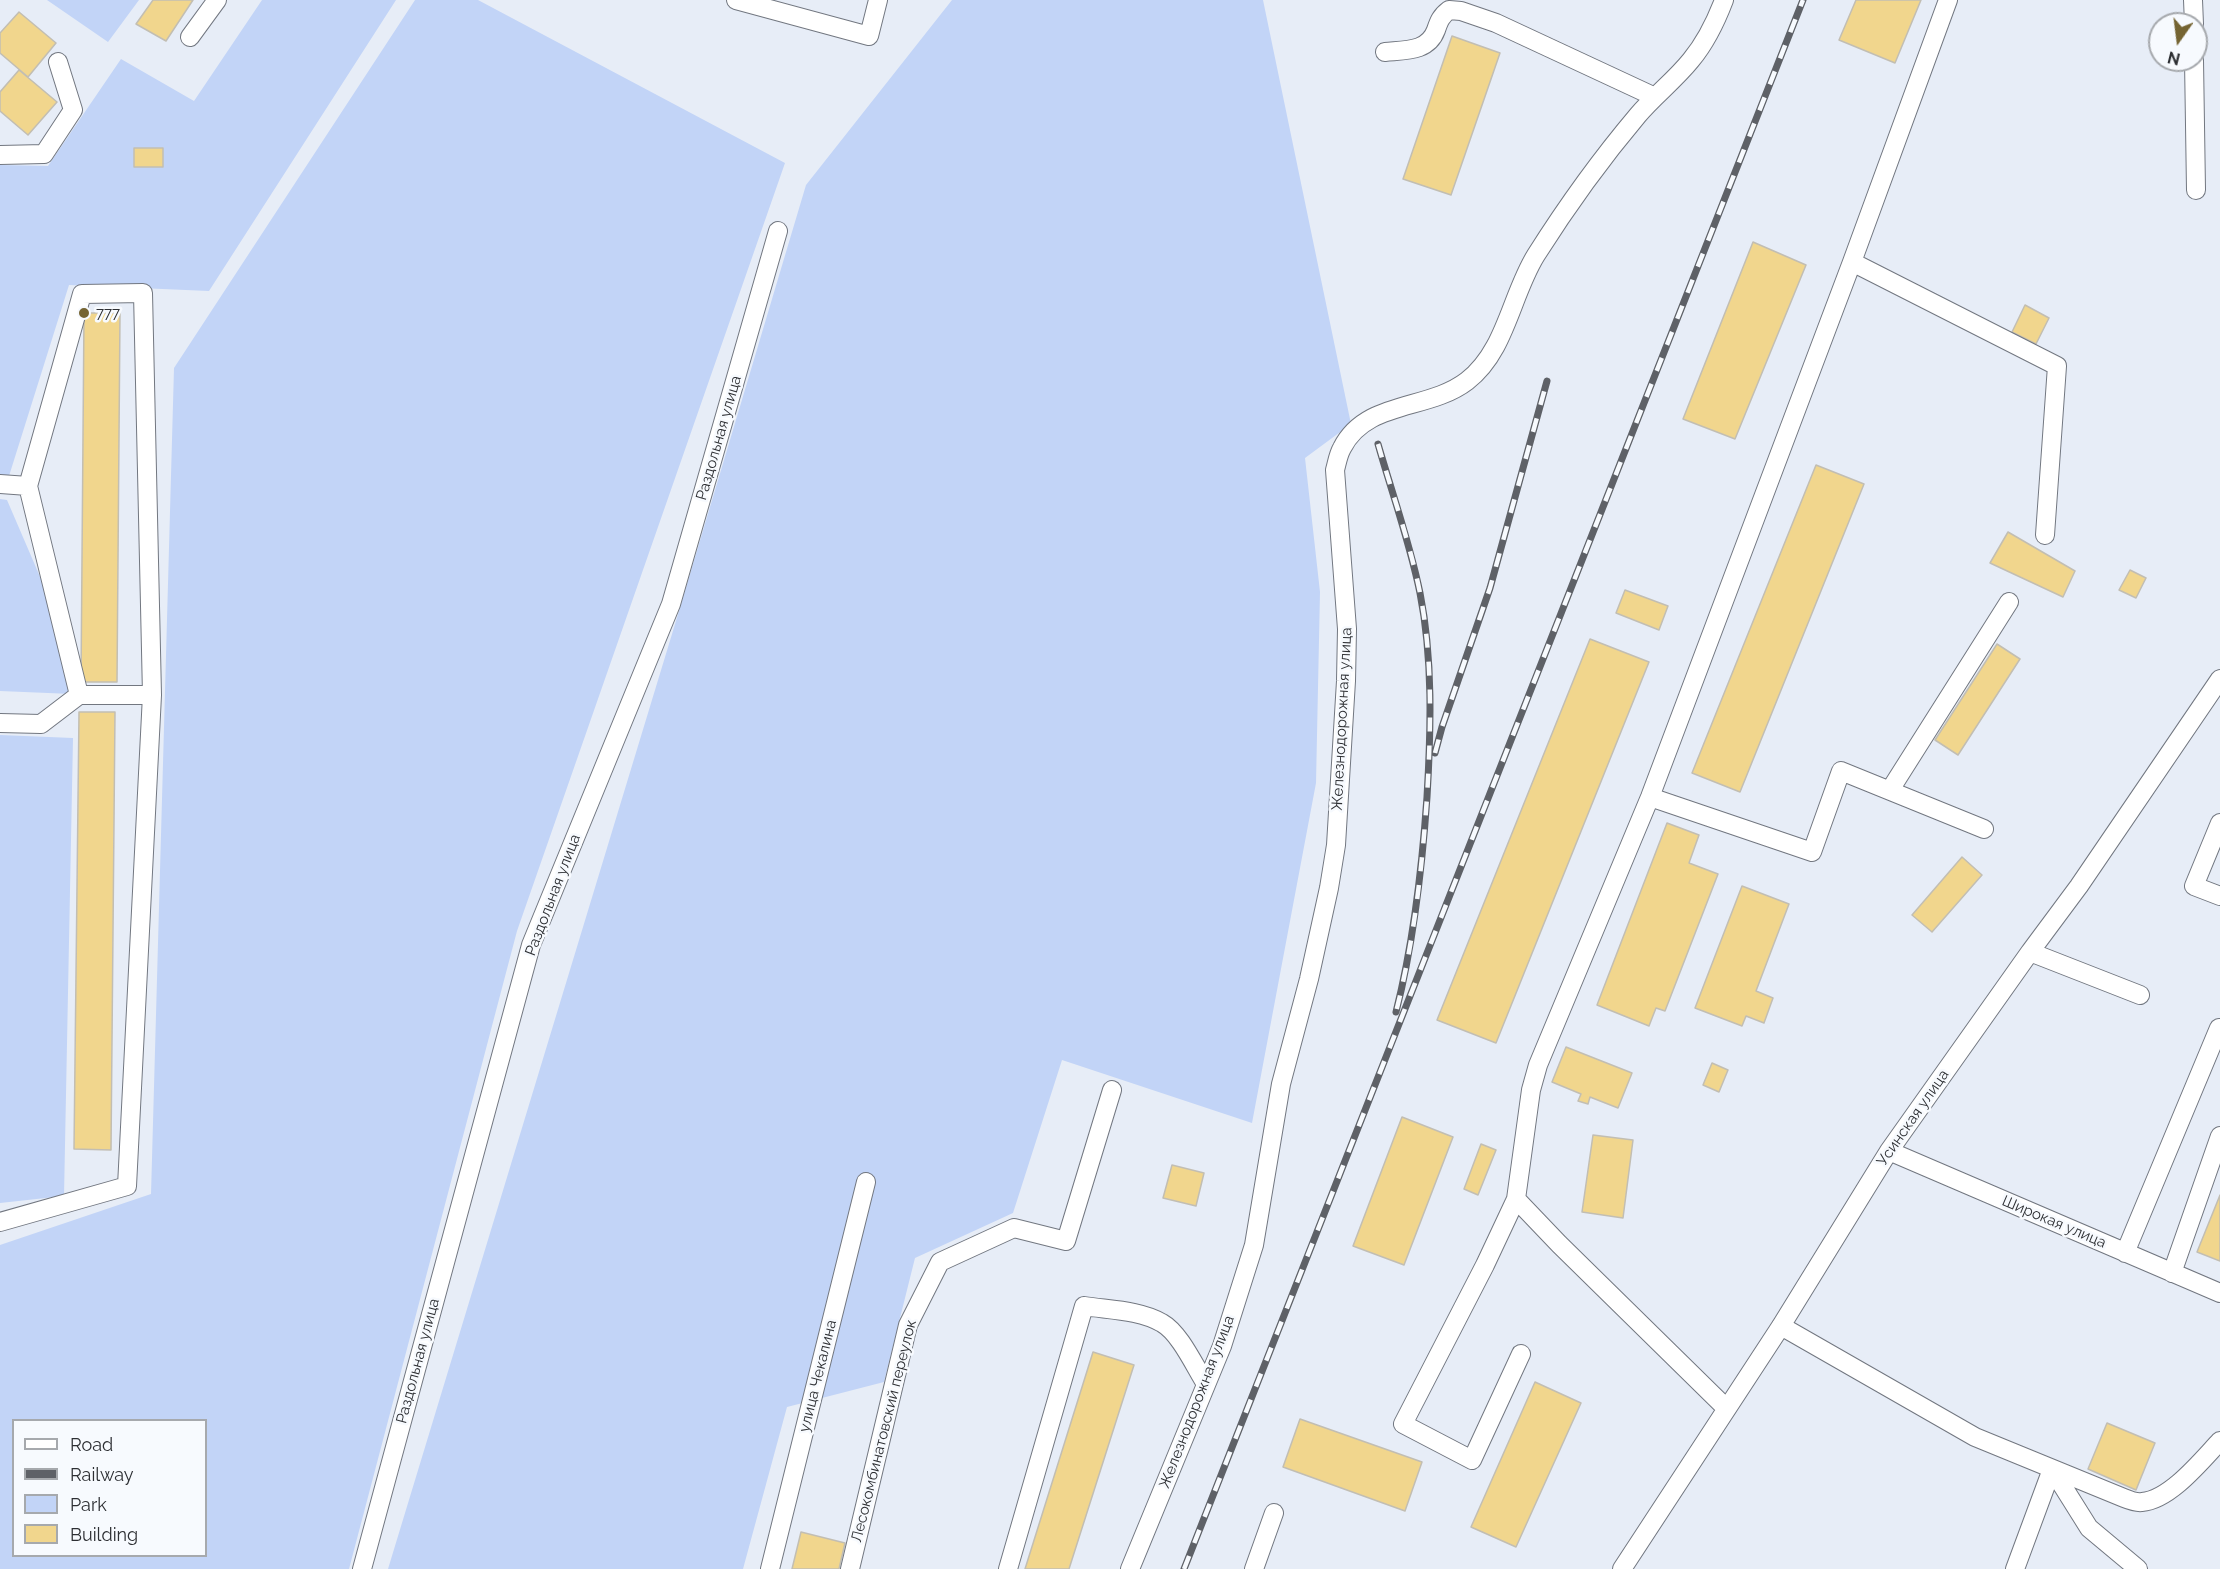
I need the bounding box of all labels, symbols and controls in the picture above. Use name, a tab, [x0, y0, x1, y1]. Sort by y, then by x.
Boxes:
north arrow	[2148, 12, 2208, 72]
text: N	[2166, 47, 2182, 69]
place label: 777	[96, 304, 120, 322]
marker: 777	[77, 306, 91, 320]
street label: Раздольная улица	[693, 374, 745, 502]
street label: Железнодорожная улица	[1328, 627, 1356, 811]
street label: Раздольная улица	[522, 832, 584, 958]
street label: Усинская улица	[1873, 1066, 1953, 1170]
street label: Широкая улица	[1999, 1192, 2109, 1252]
street label: Раздольная улица	[393, 1297, 443, 1425]
street label: Железнодорожная улица	[1156, 1313, 1238, 1491]
street label: улица Чекалина	[795, 1318, 841, 1434]
street label: Лесокомбинатовский переулок	[848, 1318, 920, 1544]
legend	[12, 1419, 207, 1557]
text: Road	[70, 1434, 113, 1455]
text: Railway	[70, 1464, 134, 1485]
text: Park	[70, 1494, 107, 1515]
text: Building	[70, 1524, 138, 1545]

